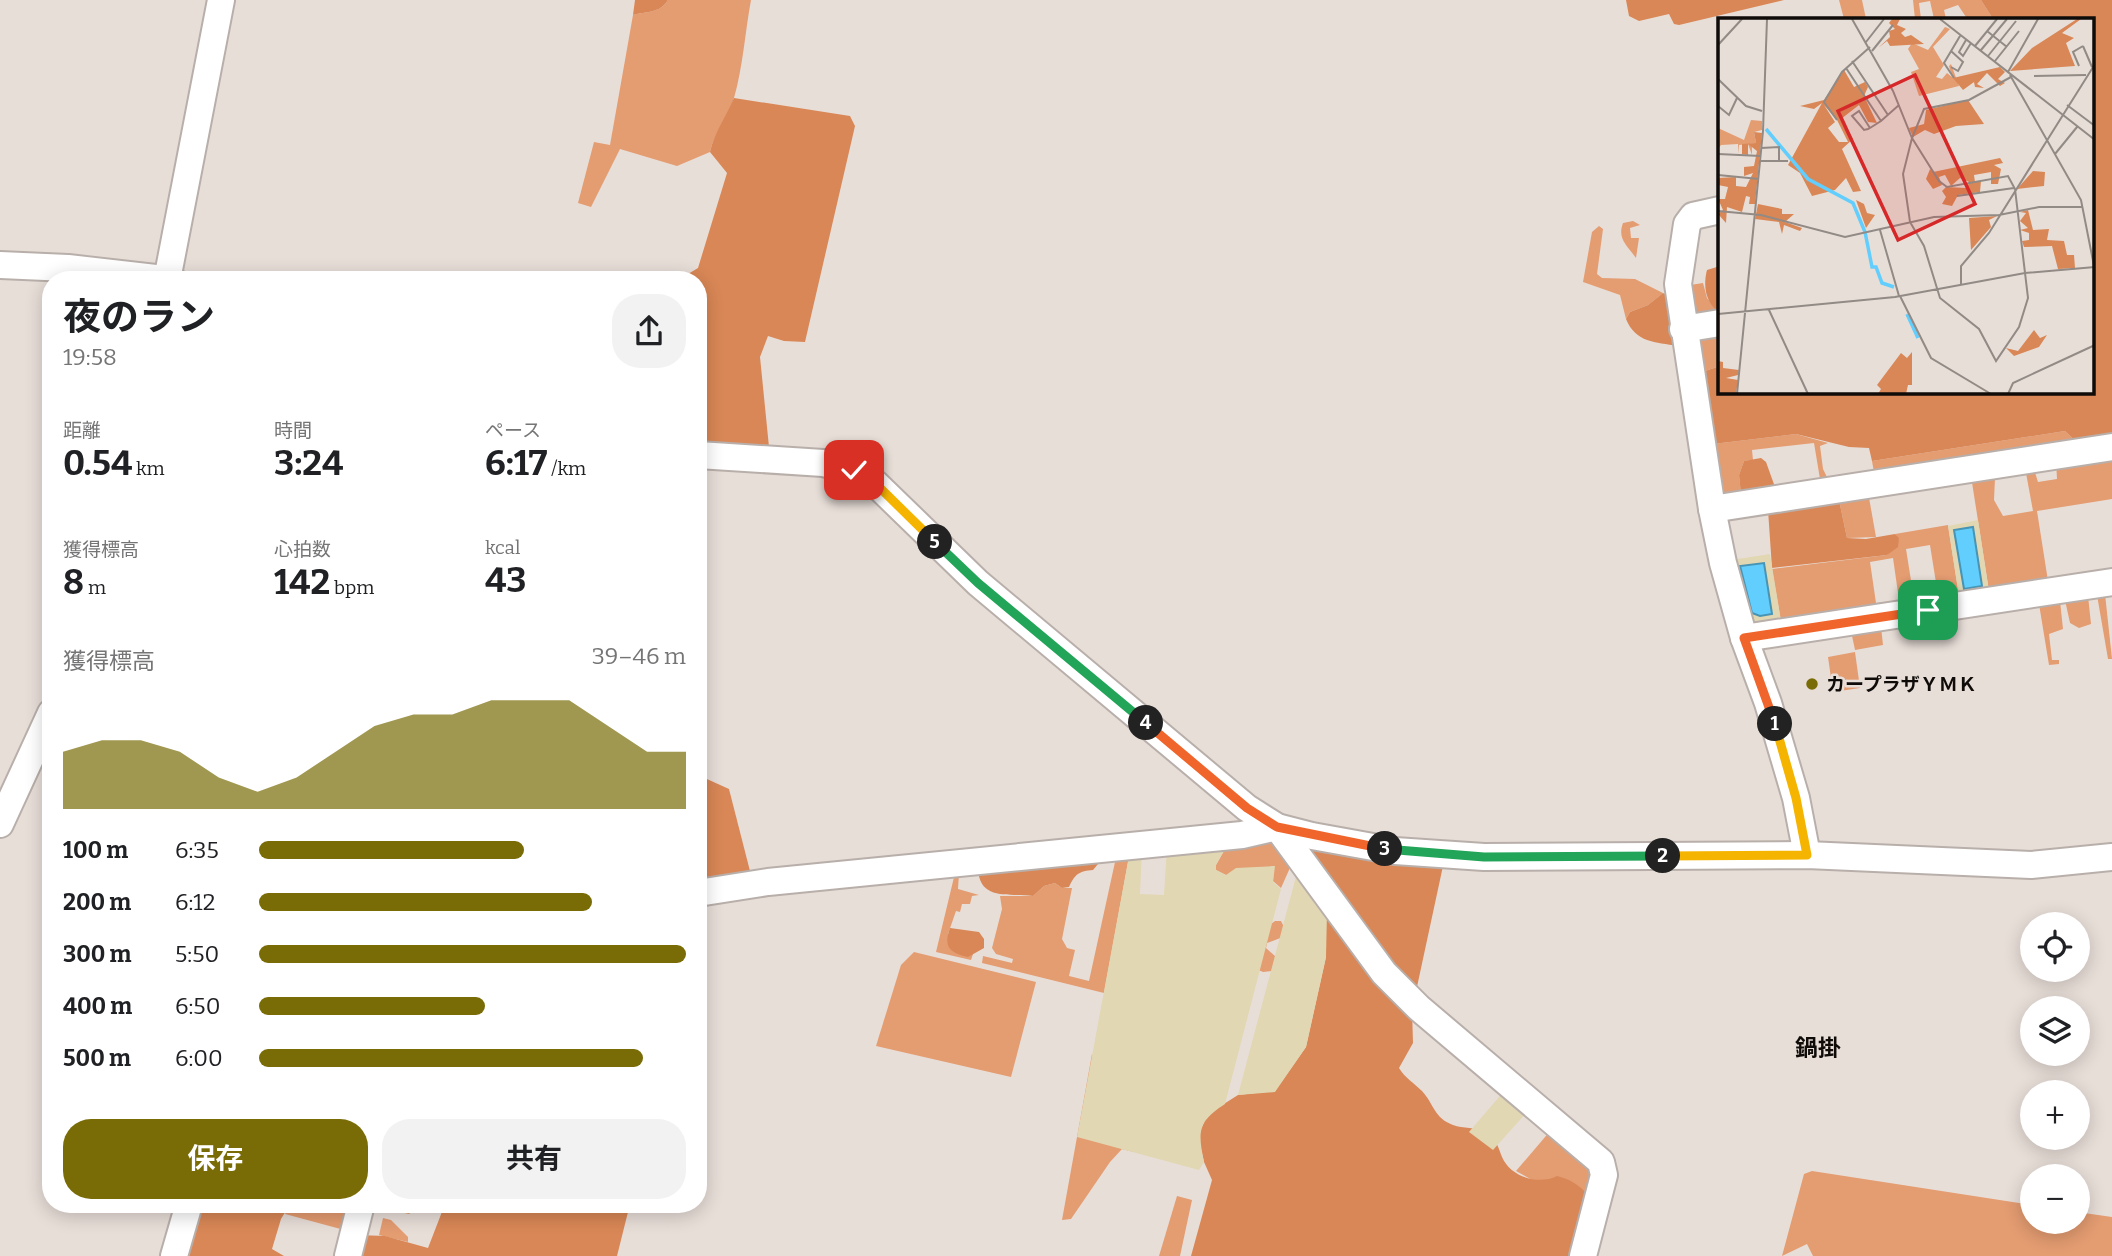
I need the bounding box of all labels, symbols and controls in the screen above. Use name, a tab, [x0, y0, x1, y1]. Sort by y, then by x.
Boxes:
inset map	[1718, 18, 2094, 394]
text: 夜のラン	[63, 294, 215, 340]
button: share	[612, 294, 686, 368]
text: 19:58	[63, 343, 117, 371]
text: 距離	[63, 419, 101, 442]
text: 時間	[274, 419, 312, 442]
text: ペース	[485, 419, 541, 442]
pin	[824, 440, 884, 500]
text: 0.54	[63, 442, 132, 484]
text: 3:24	[274, 442, 343, 484]
text: 6:17	[485, 442, 547, 484]
icon: check	[835, 451, 873, 489]
text: km	[132, 457, 165, 480]
text: /km	[547, 457, 586, 480]
pin: 5	[918, 524, 953, 560]
text: 5	[929, 530, 940, 553]
text: kcal	[485, 536, 520, 559]
text: 獲得標高	[63, 538, 139, 561]
text: 心拍数	[274, 538, 331, 561]
text: 43	[485, 559, 526, 601]
text: 8	[63, 561, 84, 603]
text: 142	[274, 561, 330, 603]
text: m	[84, 576, 106, 599]
text: bpm	[330, 576, 374, 599]
pin	[1898, 580, 1958, 640]
icon: arrive	[1909, 591, 1947, 629]
text: 39–46 m	[592, 642, 686, 670]
text: 獲得標高	[63, 647, 155, 675]
place label: カープラザＹＭＫ	[1826, 673, 1977, 696]
marker: カープラザＹＭＫ	[1804, 676, 1820, 692]
pin: 4	[1128, 706, 1164, 740]
pin: 1	[1758, 706, 1792, 742]
text: 4	[1140, 711, 1151, 734]
text: 1	[1770, 712, 1779, 735]
pin: 3	[1368, 832, 1402, 866]
text: 100 m	[63, 836, 128, 864]
text: 6:35	[175, 836, 219, 864]
text: 3	[1379, 837, 1390, 860]
pin: 2	[1646, 838, 1680, 874]
text: 2	[1657, 844, 1668, 867]
text: 200 m	[63, 888, 131, 916]
text: 6:12	[175, 888, 215, 916]
map controls	[2020, 912, 2090, 1234]
button: locate	[2020, 912, 2090, 982]
text: 300 m	[63, 940, 132, 968]
text: 5:50	[175, 940, 219, 968]
text: 400 m	[63, 992, 132, 1020]
text: 6:50	[175, 992, 220, 1020]
button: layers	[2020, 996, 2090, 1066]
district label: 鍋掛	[1795, 1034, 1841, 1062]
text: 500 m	[63, 1044, 131, 1072]
text: 6:00	[175, 1044, 223, 1072]
button: +	[2020, 1080, 2090, 1150]
button: 保存	[63, 1119, 368, 1199]
button: 共有	[382, 1119, 686, 1199]
button: −	[2020, 1164, 2090, 1234]

